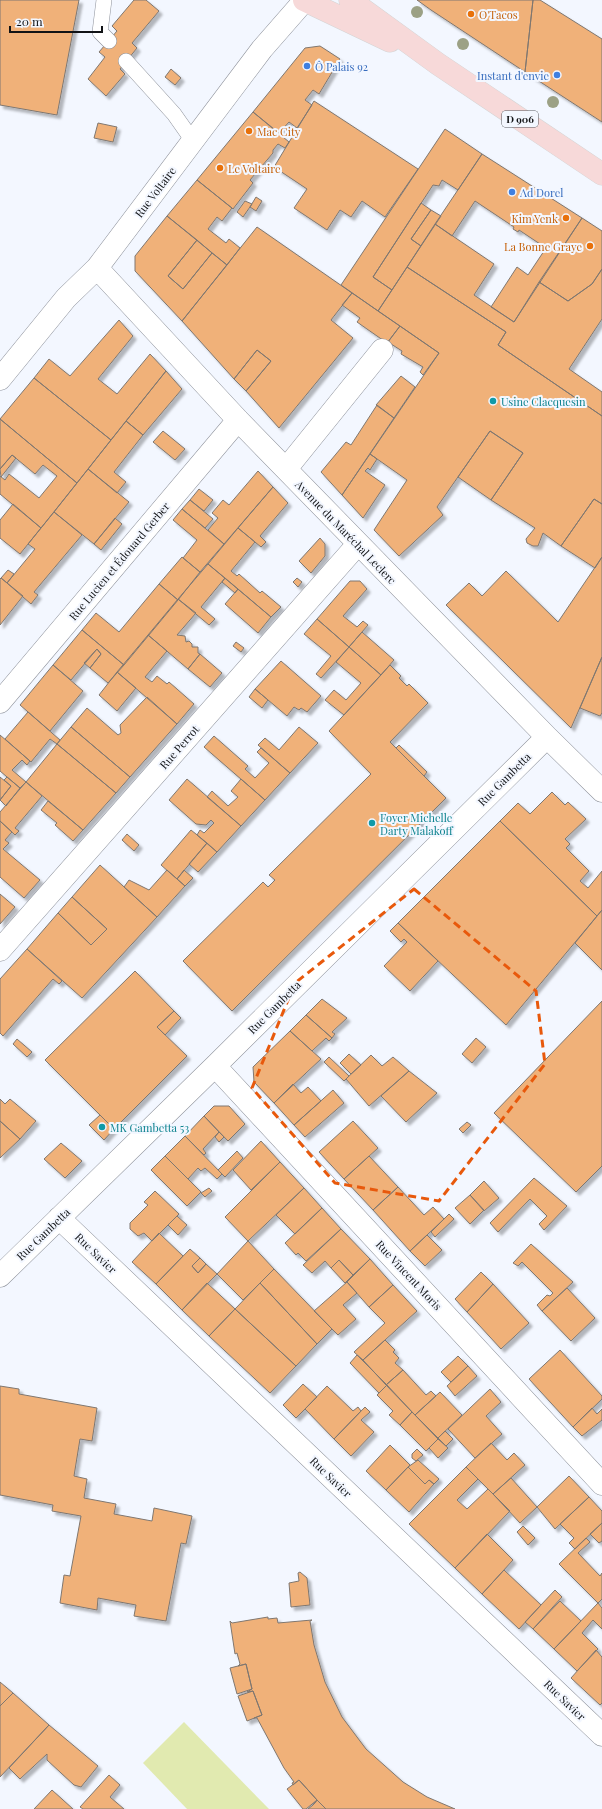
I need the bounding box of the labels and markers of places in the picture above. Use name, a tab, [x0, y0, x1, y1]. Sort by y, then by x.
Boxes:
place label: O'Tacos	[479, 7, 518, 22]
marker: O'Tacos	[466, 9, 476, 19]
place label: Ô Palais 92	[315, 59, 368, 74]
marker: Ô Palais 92	[302, 61, 312, 71]
place label: Instant d'envie	[477, 68, 549, 83]
marker: Instant d'envie	[552, 70, 562, 80]
place label: Mac City	[257, 124, 301, 139]
marker: Mac City	[244, 126, 254, 136]
place label: Le Voltaire	[228, 161, 281, 176]
marker: Le Voltaire	[215, 163, 225, 173]
place label: Ad Dorel	[519, 185, 563, 200]
marker: Ad Dorel	[507, 187, 517, 197]
place label: Kim Yenk	[511, 211, 558, 226]
marker: Kim Yenk	[561, 213, 571, 223]
place label: La Bonne Graye	[504, 239, 582, 254]
marker: La Bonne Graye	[585, 241, 595, 251]
place label: Usine Clacquesin	[501, 394, 586, 409]
marker: Usine Clacquesin	[488, 396, 498, 406]
place label: Foyer Michelle Darty Malakoff	[380, 810, 454, 838]
marker: Foyer Michelle Darty Malakoff	[367, 818, 377, 828]
place label: MK Gambetta 53	[110, 1120, 189, 1135]
marker: MK Gambetta 53	[97, 1122, 107, 1132]

